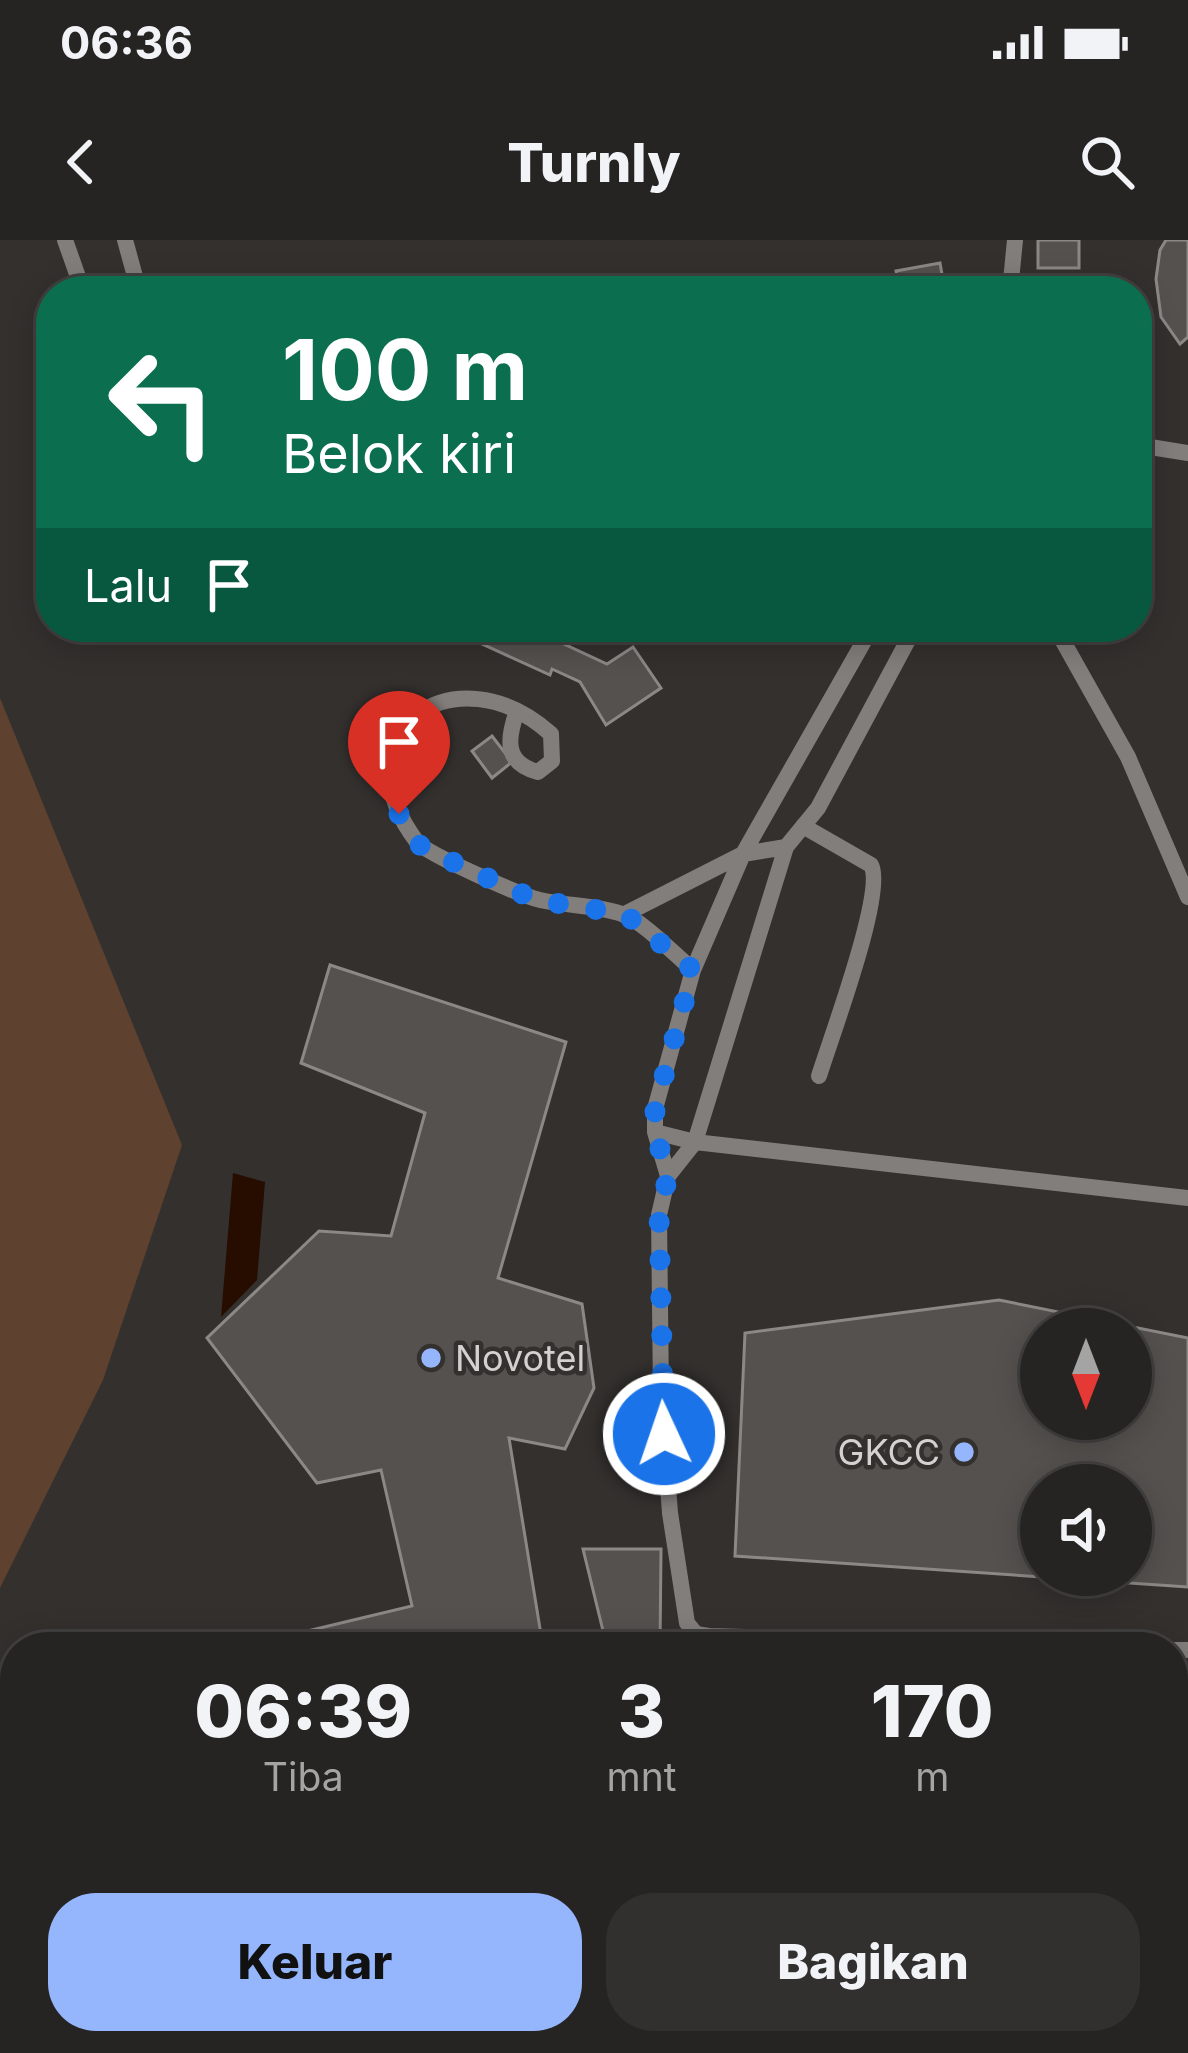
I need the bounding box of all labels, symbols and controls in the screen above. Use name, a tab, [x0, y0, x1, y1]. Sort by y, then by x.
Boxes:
text: 06:36	[60, 15, 193, 70]
icon: back	[48, 129, 114, 195]
icon: search	[1074, 129, 1140, 195]
text: Turnly	[507, 130, 681, 195]
text: 100 m	[282, 319, 528, 420]
icon: left	[84, 324, 240, 480]
text: Belok kiri	[282, 421, 516, 486]
icon: arrive	[196, 552, 262, 618]
text: Lalu	[84, 558, 172, 613]
pin	[348, 691, 450, 814]
icon: arrive	[366, 709, 432, 775]
north arrow	[1020, 1308, 1152, 1440]
map controls	[1020, 1308, 1152, 1596]
place label: Novotel	[455, 1336, 585, 1380]
marker: Novotel	[418, 1345, 444, 1371]
position arrow	[601, 1371, 727, 1497]
place label: GKCC	[838, 1430, 940, 1474]
marker: GKCC	[951, 1439, 977, 1465]
button: sound	[1020, 1464, 1152, 1596]
text: 06:39	[194, 1667, 412, 1754]
text: 3	[618, 1667, 665, 1754]
text: 170	[871, 1667, 994, 1754]
text: Tiba	[263, 1753, 344, 1800]
text: mnt	[606, 1753, 676, 1800]
text: m	[915, 1753, 949, 1800]
button: Keluar	[48, 1893, 582, 2031]
button: Bagikan	[606, 1893, 1140, 2031]

